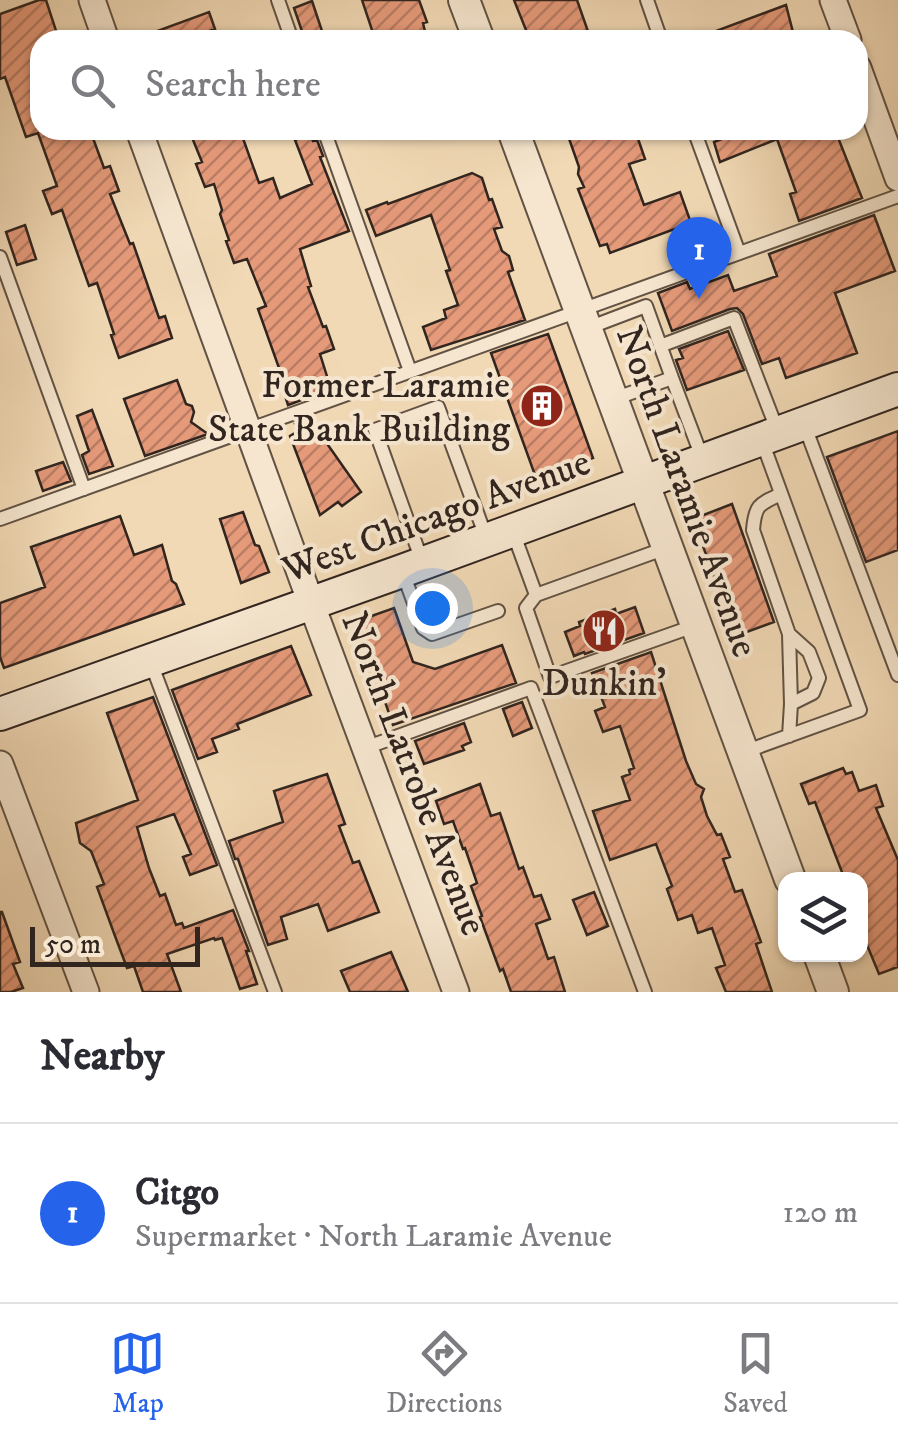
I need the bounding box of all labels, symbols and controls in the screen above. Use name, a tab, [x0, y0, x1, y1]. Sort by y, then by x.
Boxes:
search box	[30, 30, 868, 140]
icon: search	[65, 58, 120, 113]
text: Search here	[145, 61, 321, 109]
pin: 1	[666, 216, 732, 299]
street label: North Laramie Avenue	[604, 320, 768, 664]
place label: Former Laramie State Bank Building	[208, 362, 510, 454]
building icon: Former Laramie State Bank Building	[519, 383, 565, 429]
street label: West Chicago Avenue	[275, 439, 597, 595]
your location	[407, 583, 458, 634]
street label: North Latrobe Avenue	[329, 605, 497, 942]
restaurant icon: Dunkin'	[581, 608, 627, 654]
place label: Dunkin'	[542, 660, 666, 708]
map controls	[778, 872, 868, 962]
button: layers	[778, 872, 868, 962]
scale bar	[30, 922, 200, 966]
text: 50 m	[45, 927, 101, 962]
text: Nearby	[40, 1031, 164, 1083]
text: Citgo	[135, 1169, 219, 1217]
text: 1	[67, 1193, 78, 1233]
text: 120 m	[782, 1193, 858, 1233]
text: Supermarket · North Laramie Avenue	[135, 1217, 612, 1257]
tab: Map	[110, 1326, 165, 1421]
tab: Directions	[386, 1326, 502, 1421]
tab: Saved	[723, 1326, 788, 1421]

